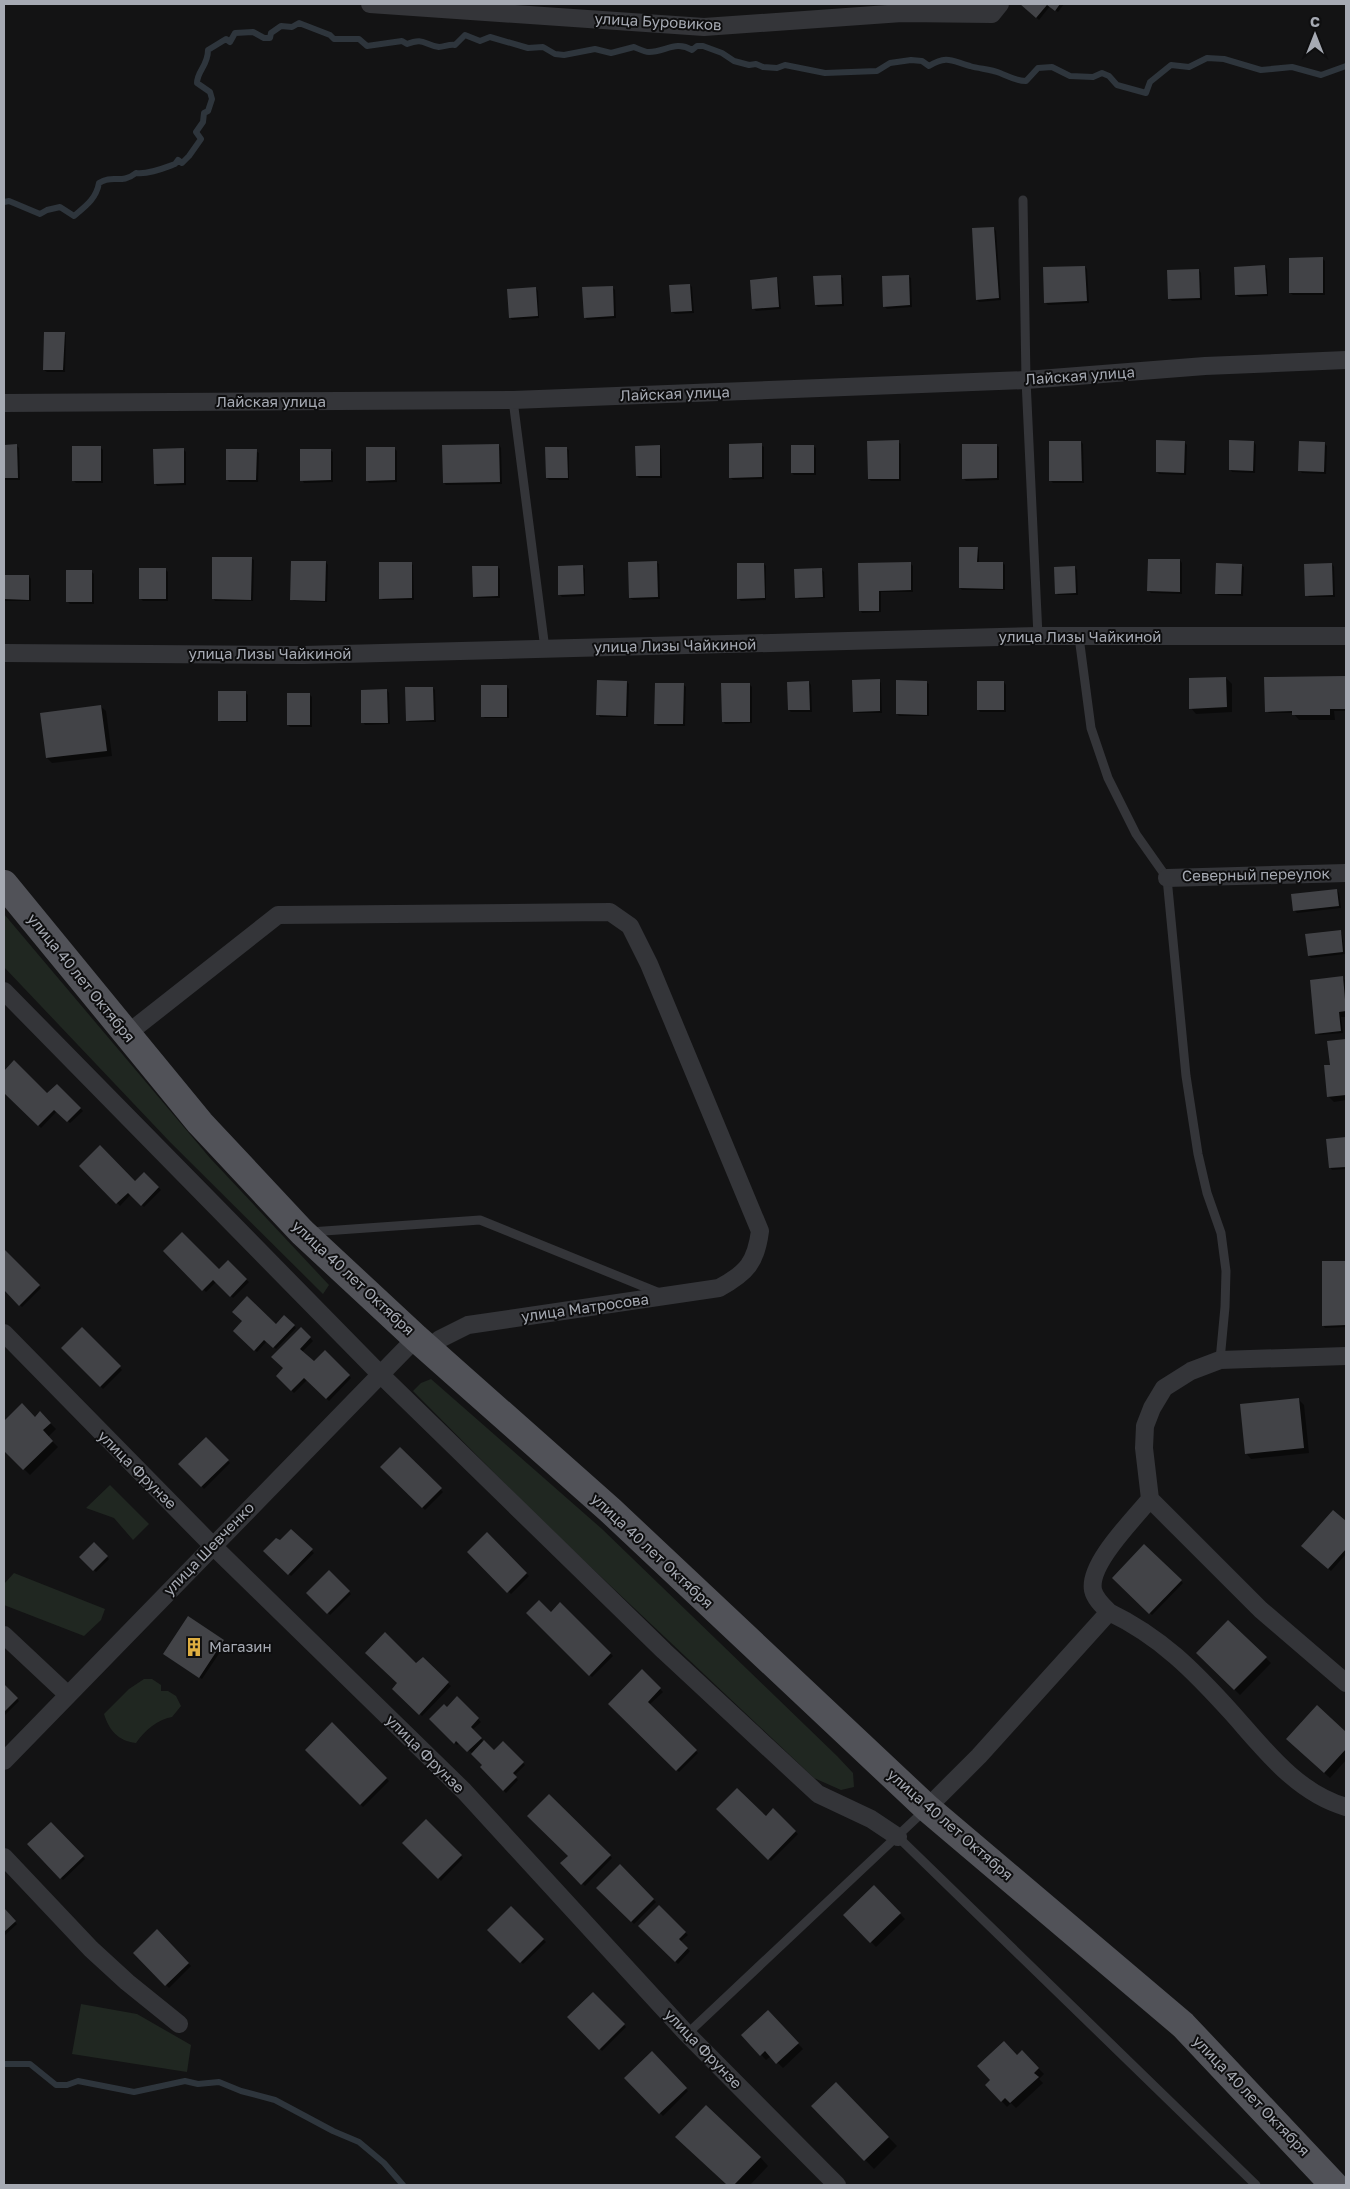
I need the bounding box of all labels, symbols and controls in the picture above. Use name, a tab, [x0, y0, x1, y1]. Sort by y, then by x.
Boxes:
street label: улица Буровиков	[594, 9, 722, 33]
north arrow	[1290, 10, 1340, 60]
text: С	[1310, 13, 1320, 30]
street label: Лайская улица	[1025, 362, 1135, 388]
street label: Лайская улица	[620, 382, 730, 404]
street label: Лайская улица	[216, 392, 326, 410]
street label: улица Лизы Чайкиной	[999, 627, 1161, 645]
street label: улица Лизы Чайкиной	[593, 635, 757, 655]
street label: улица Лизы Чайкиной	[189, 644, 351, 662]
street label: Северный переулок	[1182, 864, 1331, 884]
street label: улица 40 лет Октября	[24, 909, 139, 1045]
street label: улица 40 лет Октября	[289, 1216, 419, 1339]
street label: улица Матросова	[520, 1289, 650, 1325]
street label: улица Фрунзе	[95, 1426, 181, 1513]
street label: улица 40 лет Октября	[588, 1489, 718, 1612]
street label: улица Шевченко	[159, 1498, 257, 1599]
building icon: Магазин	[183, 1636, 205, 1658]
place label: Магазин	[209, 1637, 272, 1655]
street label: улица Фрунзе	[383, 1710, 469, 1797]
street label: улица 40 лет Октября	[884, 1765, 1017, 1884]
street label: улица Фрунзе	[661, 2005, 746, 2092]
street label: улица 40 лет Октября	[1189, 2031, 1314, 2159]

